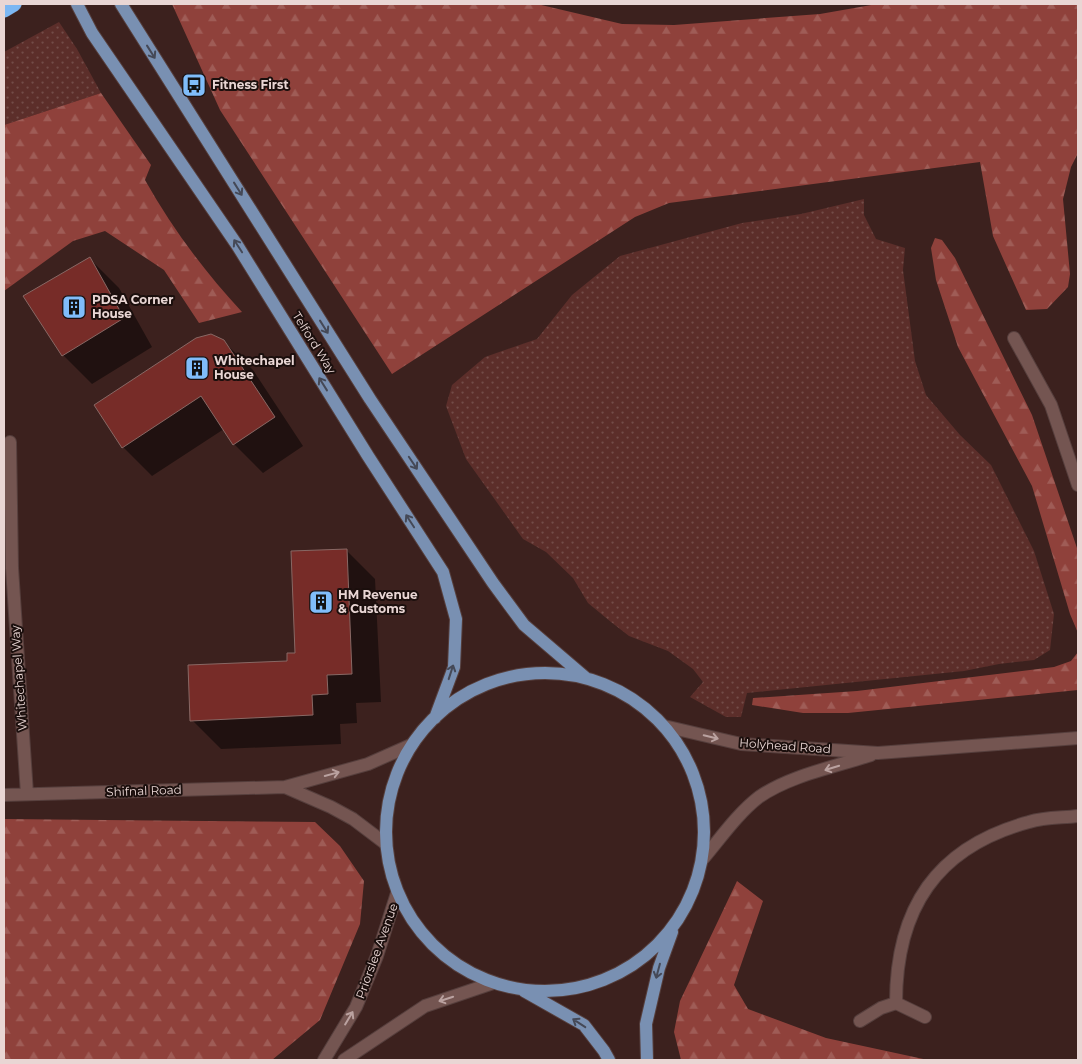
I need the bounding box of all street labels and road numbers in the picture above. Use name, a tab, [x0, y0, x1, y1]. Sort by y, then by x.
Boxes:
street label: Telford Way	[289, 309, 340, 377]
street label: Whitechapel Way	[7, 624, 30, 731]
street label: Holyhead Road	[739, 735, 831, 756]
street label: Shifnal Road	[106, 782, 182, 799]
street label: Priorslee Avenue	[352, 901, 401, 1001]

